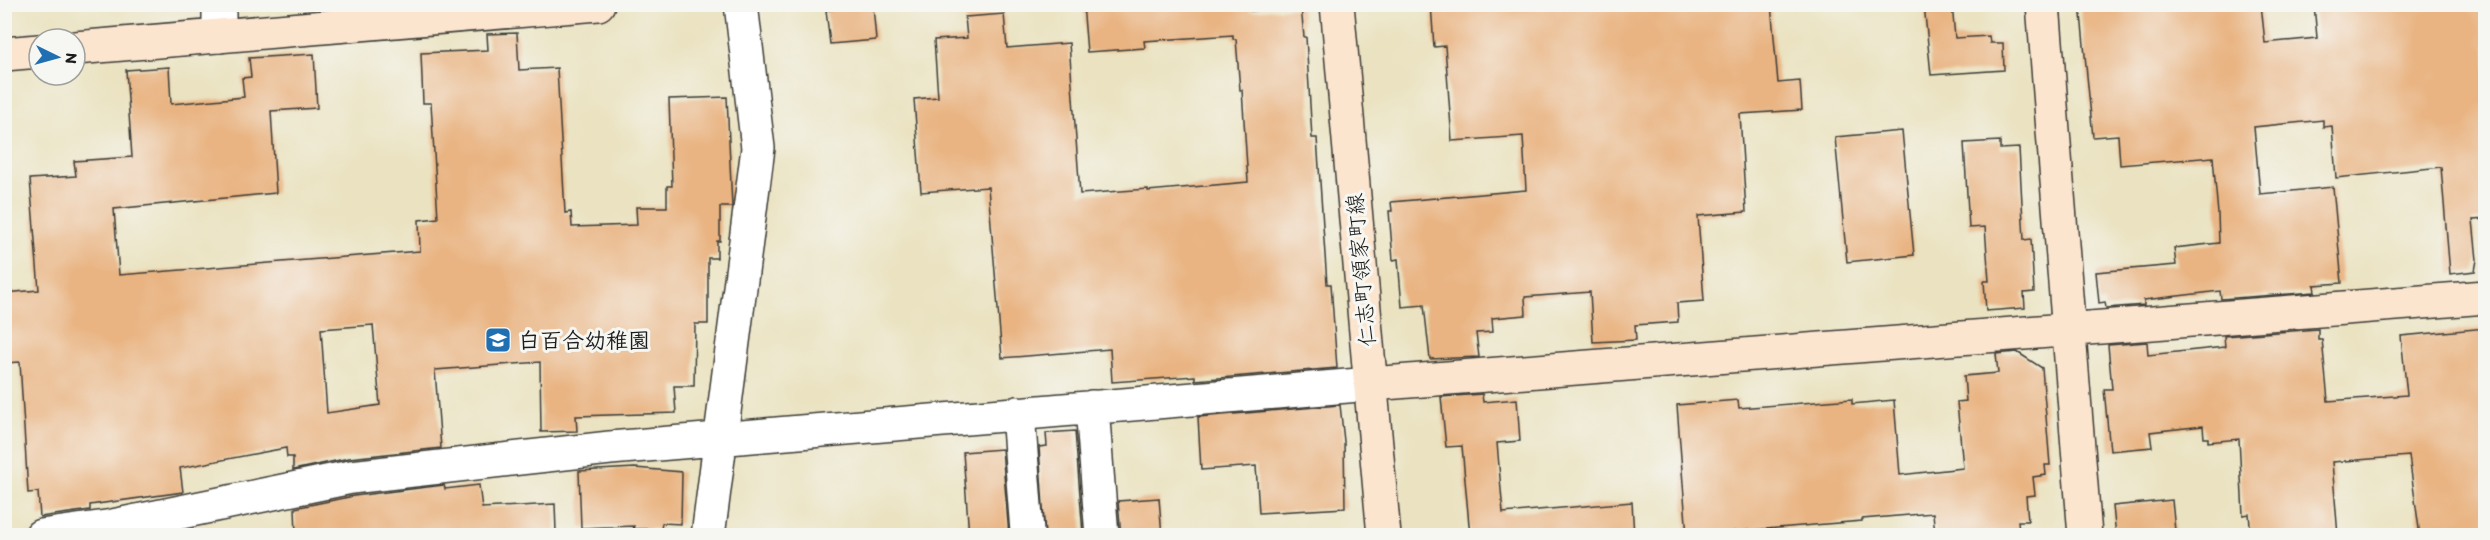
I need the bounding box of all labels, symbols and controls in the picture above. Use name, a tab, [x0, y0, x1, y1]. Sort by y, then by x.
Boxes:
north arrow	[27, 27, 87, 87]
text: N	[62, 52, 81, 64]
street label: 仁志町領家町線	[1341, 192, 1381, 348]
school or university icon: 白百合幼稚園	[483, 325, 513, 355]
place label: 白百合幼稚園	[518, 327, 650, 354]

